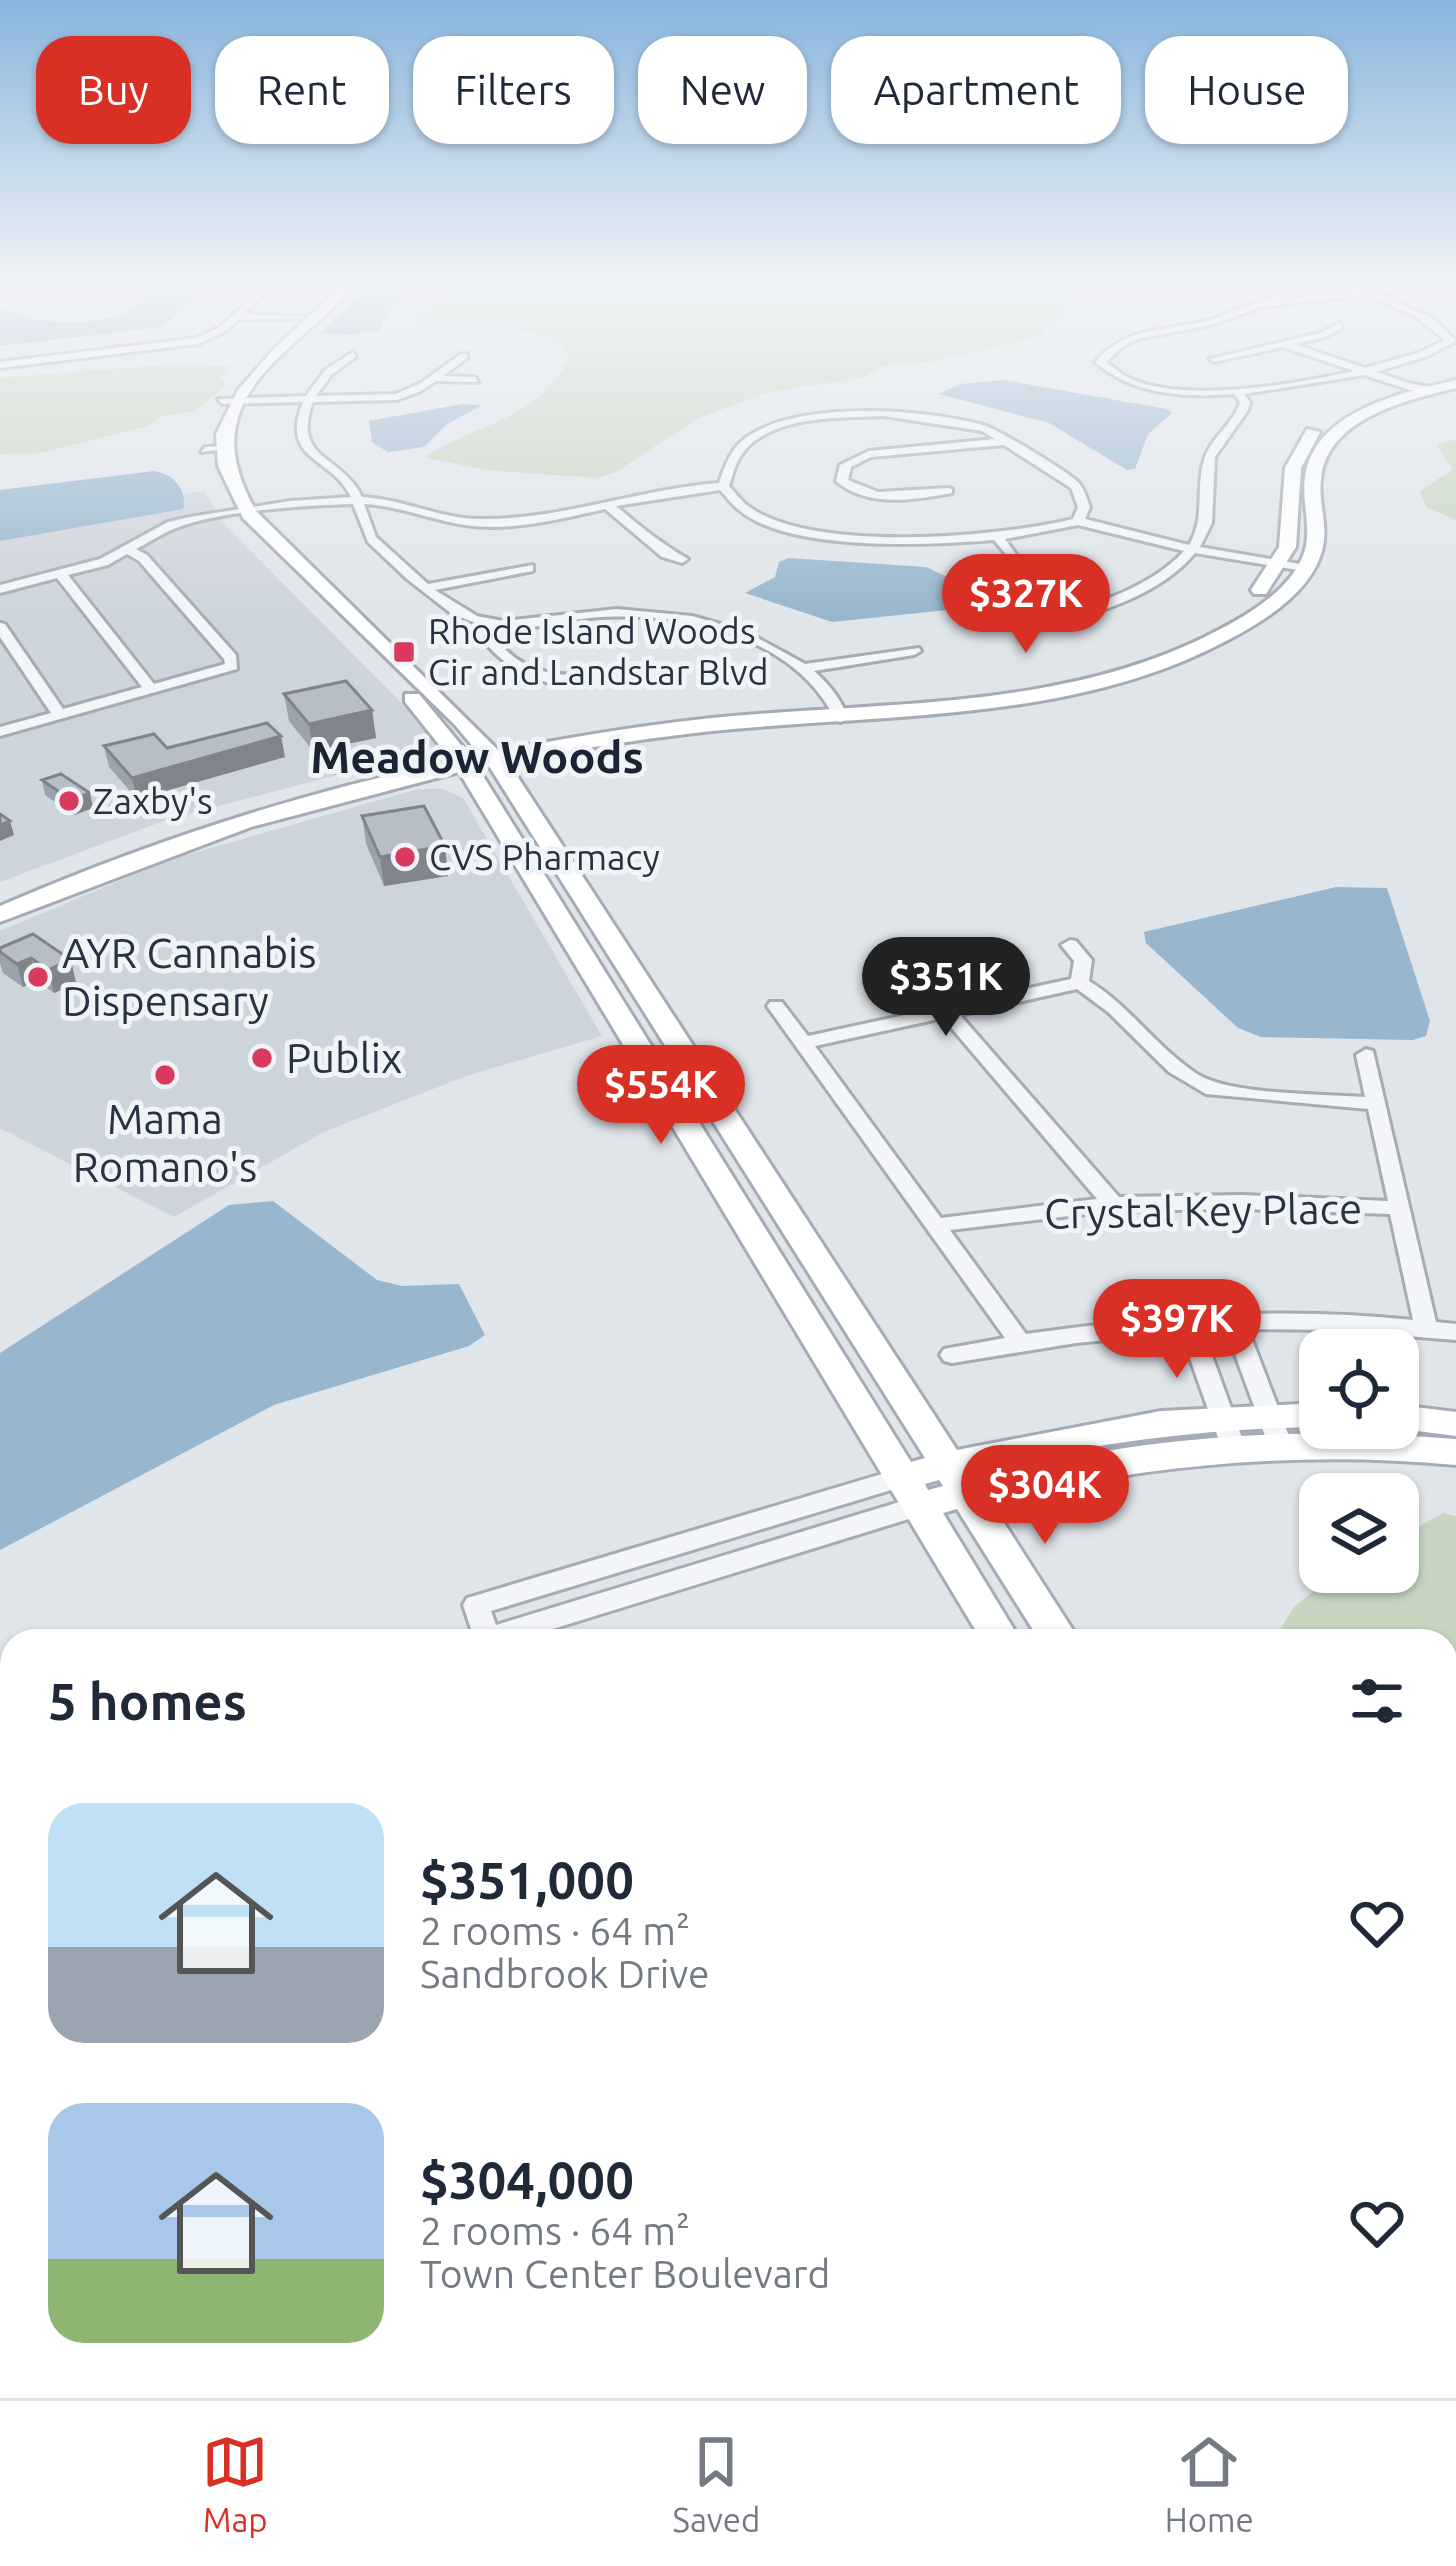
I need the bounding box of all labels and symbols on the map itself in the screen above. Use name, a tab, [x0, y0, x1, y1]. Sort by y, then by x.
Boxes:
pin: $327K	[942, 554, 1110, 656]
place label: Rhode Island Woods Cir and Landstar Blvd	[428, 610, 768, 692]
marker: Rhode Island Woods Cir and Landstar Blvd	[391, 639, 417, 665]
district label: Meadow Woods	[310, 731, 644, 782]
place label: Zaxby's	[93, 780, 213, 821]
marker: Zaxby's	[56, 788, 82, 814]
place label: CVS Pharmacy	[429, 836, 660, 877]
marker: CVS Pharmacy	[392, 844, 418, 870]
place label: AYR Cannabis Dispensary	[62, 929, 316, 1024]
pin: $351K	[862, 937, 1030, 1039]
marker: AYR Cannabis Dispensary	[25, 964, 51, 990]
place label: Publix	[286, 1034, 402, 1081]
marker: Publix	[249, 1045, 275, 1071]
pin: $554K	[577, 1045, 745, 1147]
marker: Mama Romano's	[152, 1062, 178, 1088]
place label: Mama Romano's	[73, 1095, 257, 1190]
street label: Crystal Key Place	[1044, 1184, 1362, 1237]
pin: $397K	[1093, 1279, 1261, 1381]
pin: $304K	[961, 1445, 1129, 1547]

